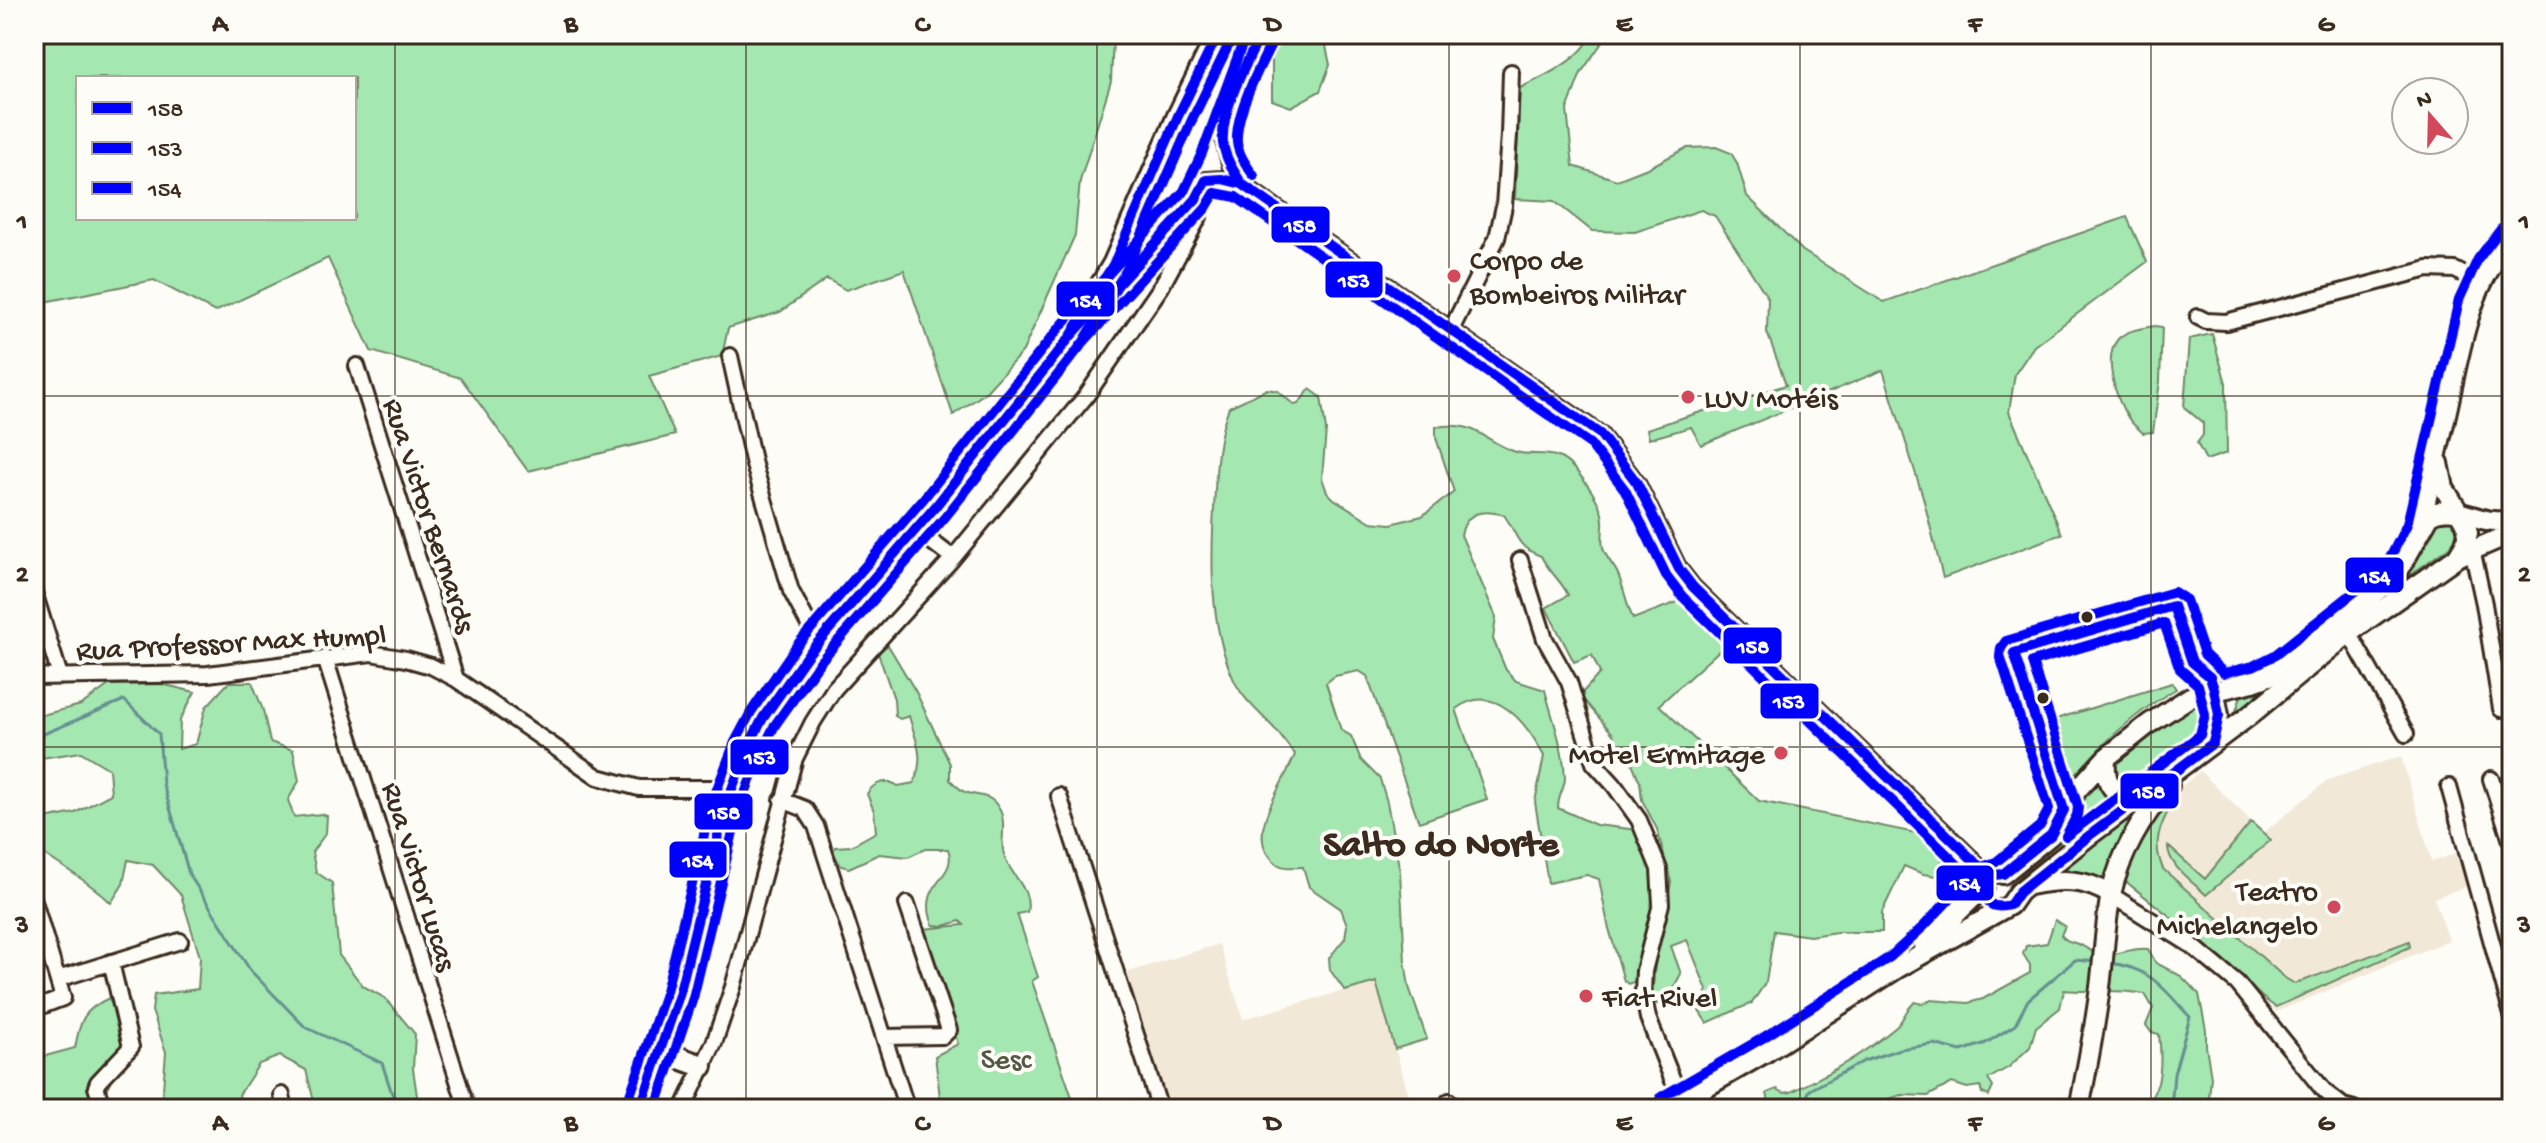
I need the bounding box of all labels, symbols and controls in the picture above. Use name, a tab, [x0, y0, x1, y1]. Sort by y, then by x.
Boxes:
text: A	[211, 11, 229, 42]
text: B	[563, 11, 579, 42]
text: C	[915, 11, 932, 42]
text: D	[1263, 11, 1283, 42]
text: E	[1616, 11, 1634, 42]
text: F	[1967, 11, 1983, 42]
text: G	[2318, 11, 2336, 42]
legend	[76, 76, 356, 220]
north arrow	[2390, 76, 2470, 156]
text: N	[2413, 86, 2436, 116]
text: 158	[147, 97, 183, 126]
text: 153	[147, 137, 183, 166]
text: 154	[147, 177, 182, 206]
line badge: 158	[1270, 205, 1331, 244]
text: 1	[16, 209, 27, 240]
text: 1	[2518, 209, 2529, 240]
text: 158	[1283, 215, 1316, 241]
place label: Corpo de Bombeiros Militar	[1469, 246, 1687, 315]
line badge: 153	[1324, 260, 1384, 299]
marker: Corpo de Bombeiros Militar	[1445, 267, 1463, 285]
text: 153	[1337, 270, 1370, 296]
line badge: 154	[1055, 280, 1116, 318]
text: 154	[1070, 290, 1102, 316]
place label: LUV Motéis	[1704, 384, 1839, 419]
marker: LUV Motéis	[1679, 388, 1697, 406]
street label: Rua Victor Bernards	[372, 395, 481, 639]
line badge: 154	[2344, 556, 2405, 594]
text: 2	[16, 561, 29, 592]
text: 2	[2518, 561, 2531, 592]
text: 154	[2359, 566, 2391, 592]
unlabelled marker	[2079, 609, 2095, 625]
street label: Rua Professor Max Humpl	[75, 620, 387, 671]
line badge: 158	[1722, 626, 1783, 665]
text: 158	[1736, 636, 1769, 662]
line badge: 153	[1759, 682, 1820, 720]
unlabelled marker	[2035, 690, 2051, 706]
text: 153	[1772, 691, 1805, 717]
line badge: 153	[729, 738, 790, 776]
place label: Motel Ermitage	[1569, 740, 1766, 775]
marker: Motel Ermitage	[1772, 744, 1790, 762]
text: 153	[743, 747, 776, 773]
line badge: 158	[2119, 772, 2180, 810]
street label: Rua Victor Lucas	[371, 779, 462, 977]
text: 158	[2132, 781, 2165, 807]
line badge: 158	[693, 792, 754, 831]
text: 158	[707, 802, 740, 828]
district label: Salto do Norte	[1323, 825, 1560, 869]
line badge: 154	[668, 840, 728, 879]
text: 154	[682, 850, 714, 876]
line badge: 154	[1935, 864, 1995, 902]
text: 154	[1949, 873, 1981, 899]
place label: Teatro Michelangelo	[2157, 877, 2318, 946]
marker: Teatro Michelangelo	[2325, 898, 2343, 916]
text: 3	[14, 912, 29, 943]
text: 3	[2516, 912, 2531, 943]
place label: Fiat Rivel	[1601, 983, 1717, 1018]
marker: Fiat Rivel	[1577, 987, 1595, 1005]
park label: Sesc	[981, 1045, 1033, 1080]
text: A	[211, 1110, 229, 1141]
text: B	[563, 1110, 579, 1141]
text: C	[915, 1110, 932, 1141]
text: D	[1263, 1110, 1283, 1141]
text: E	[1616, 1110, 1634, 1141]
text: F	[1967, 1110, 1983, 1141]
text: G	[2318, 1110, 2336, 1141]

